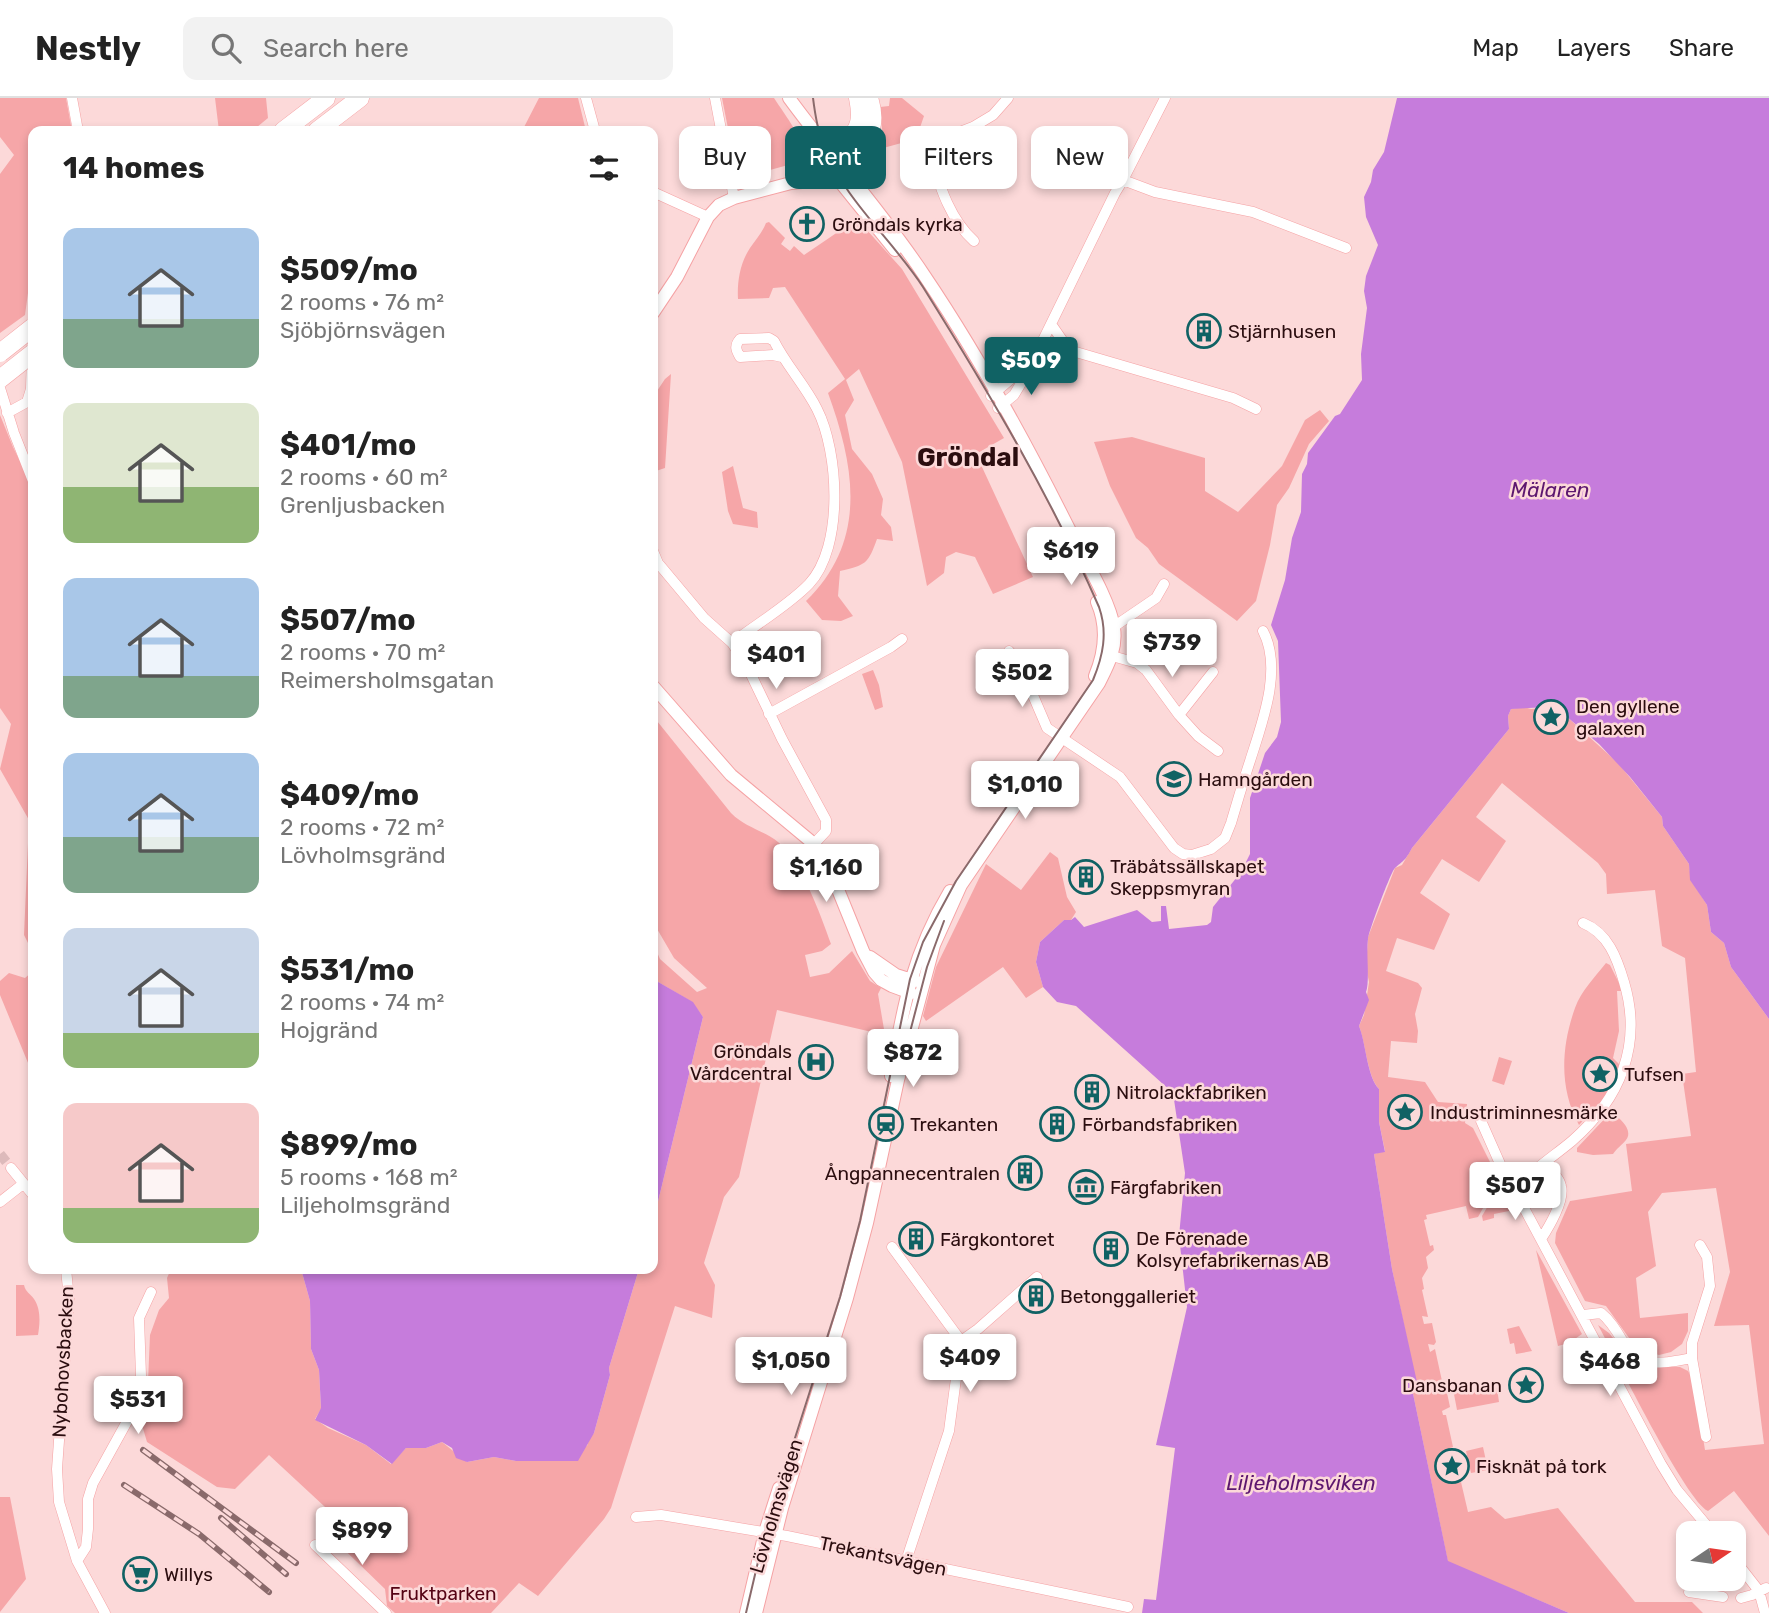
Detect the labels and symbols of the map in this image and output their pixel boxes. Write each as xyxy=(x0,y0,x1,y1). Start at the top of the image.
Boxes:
church icon: Gröndals kyrka xyxy=(788,205,826,243)
place label: Gröndals kyrka xyxy=(832,213,963,236)
building icon: Stjärnhusen xyxy=(1185,312,1223,350)
place label: Stjärnhusen xyxy=(1228,320,1336,343)
pin: $509 xyxy=(990,338,1072,397)
district label: Gröndal xyxy=(917,442,1019,473)
water label: Mälaren xyxy=(1511,477,1589,502)
pin: $619 xyxy=(1030,528,1112,587)
pin: $739 xyxy=(1131,620,1213,679)
pin: $401 xyxy=(735,632,817,691)
pin: $502 xyxy=(981,650,1063,709)
place label: Den gyllene galaxen xyxy=(1576,695,1680,740)
place icon: Den gyllene galaxen xyxy=(1532,698,1570,736)
school or university icon: Hamngården xyxy=(1155,760,1193,798)
pin: $1,010 xyxy=(968,762,1082,821)
place label: Hamngården xyxy=(1198,768,1313,791)
pin: $1,160 xyxy=(769,844,883,904)
place label: Träbåtssällskapet Skeppsmyran xyxy=(1110,855,1265,900)
building icon: Träbåtssällskapet Skeppsmyran xyxy=(1067,858,1105,896)
pin: $872 xyxy=(872,1030,954,1089)
place label: Gröndals Vårdcentral xyxy=(690,1040,792,1085)
hospital icon: Gröndals Vårdcentral xyxy=(797,1043,835,1081)
place icon: Tufsen xyxy=(1581,1055,1619,1093)
place label: Tufsen xyxy=(1624,1063,1684,1086)
building icon: Nitrolackfabriken xyxy=(1073,1073,1111,1111)
place label: Nitrolackfabriken xyxy=(1116,1081,1267,1104)
place icon: Industriminnesmärke xyxy=(1386,1093,1424,1131)
place label: Industriminnesmärke xyxy=(1430,1101,1618,1124)
station icon: Trekanten xyxy=(867,1105,905,1143)
building icon: Förbandsfabriken xyxy=(1038,1105,1076,1143)
place label: Trekanten xyxy=(910,1113,998,1136)
place label: Förbandsfabriken xyxy=(1082,1113,1238,1136)
building icon: Ångpannecentralen xyxy=(1006,1154,1044,1192)
place label: Ångpannecentralen xyxy=(825,1162,1000,1185)
pin: $507 xyxy=(1474,1162,1556,1222)
museum icon: Färgfabriken xyxy=(1067,1168,1105,1206)
place label: Färgfabriken xyxy=(1110,1176,1222,1199)
building icon: Färgkontoret xyxy=(897,1220,935,1258)
place label: De Förenade Kolsyrefabrikernas AB xyxy=(1136,1227,1329,1272)
place label: Färgkontoret xyxy=(940,1228,1055,1251)
building icon: De Förenade Kolsyrefabrikernas AB xyxy=(1092,1230,1130,1268)
building icon: Betonggalleriet xyxy=(1017,1277,1055,1315)
place label: Betonggalleriet xyxy=(1060,1285,1197,1308)
street label: Nybohovsbacken xyxy=(48,1286,78,1438)
pin: $409 xyxy=(929,1334,1011,1394)
pin: $1,050 xyxy=(734,1338,848,1397)
pin: $468 xyxy=(1569,1338,1651,1398)
place icon: Dansbanan xyxy=(1507,1366,1545,1404)
place label: Dansbanan xyxy=(1402,1374,1502,1397)
pin: $531 xyxy=(97,1376,179,1436)
street label: Lövholmsvägen xyxy=(745,1436,807,1576)
place icon: Fisknät på tork xyxy=(1433,1447,1471,1485)
place label: Fisknät på tork xyxy=(1476,1455,1607,1478)
water label: Liljeholmsviken xyxy=(1226,1470,1376,1495)
pin: $899 xyxy=(321,1508,403,1567)
north arrow xyxy=(1676,1521,1746,1591)
street label: Trekantsvägen xyxy=(817,1531,949,1581)
supermarket icon: Willys xyxy=(121,1555,159,1593)
place label: Willys xyxy=(164,1563,213,1586)
park label: Fruktparken xyxy=(389,1582,497,1605)

